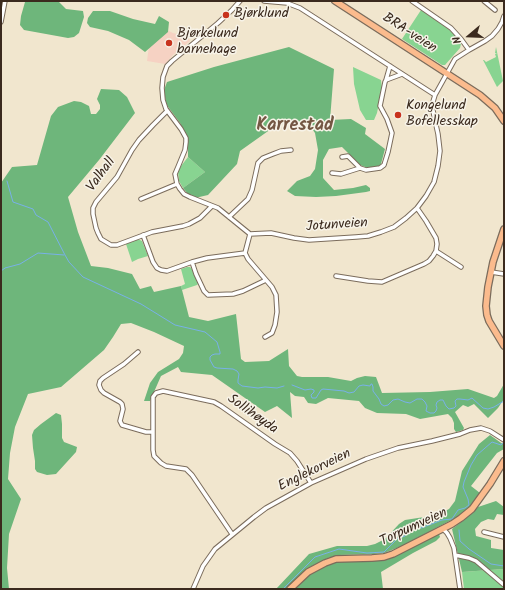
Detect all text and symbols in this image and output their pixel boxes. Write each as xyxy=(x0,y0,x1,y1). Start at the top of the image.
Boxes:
place label: Bjørklund xyxy=(234,7,289,23)
marker: Bjørklund xyxy=(221,10,231,20)
street label: BRA-veien xyxy=(379,10,439,58)
north arrow xyxy=(449,16,489,56)
place label: Bjørkelund barnehage xyxy=(177,27,238,60)
text: N xyxy=(448,34,467,46)
marker: Bjørkelund barnehage xyxy=(164,38,174,48)
place label: Kongelund Bofellesskap xyxy=(406,99,478,132)
marker: Kongelund Bofellesskap xyxy=(393,110,403,120)
district label: Karrestad xyxy=(256,116,334,138)
street label: Valhall xyxy=(84,155,120,195)
street label: Jotunveien xyxy=(306,215,368,237)
street label: Sollihøyda xyxy=(223,391,281,439)
street label: Englekorveien xyxy=(276,446,354,496)
street label: Torpumveien xyxy=(378,505,450,551)

